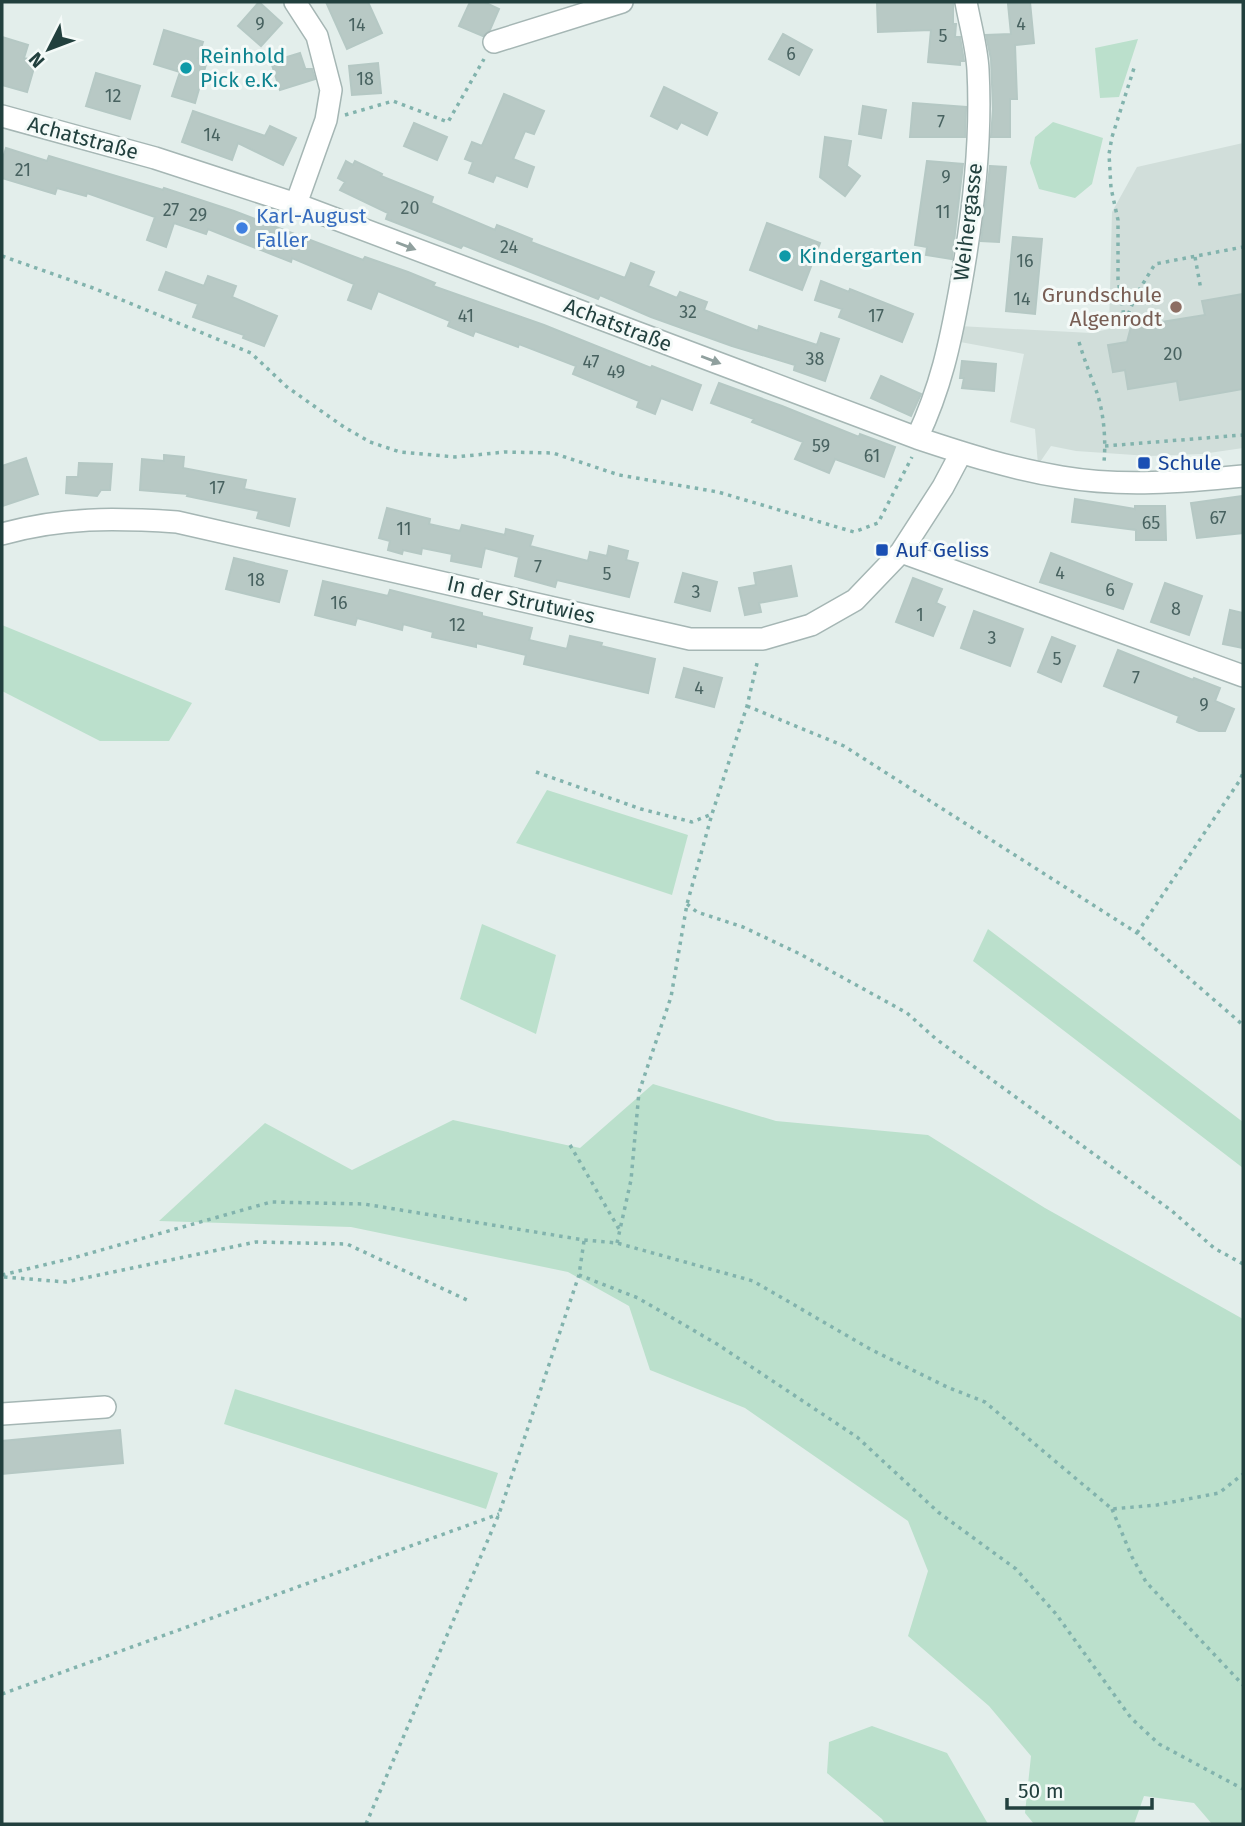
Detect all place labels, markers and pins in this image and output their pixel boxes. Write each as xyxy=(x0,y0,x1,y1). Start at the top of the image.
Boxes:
place label: Reinhold Pick e.K. xyxy=(200,43,285,93)
marker: Reinhold Pick e.K. xyxy=(178,60,194,76)
place label: Karl-August Faller xyxy=(256,203,367,253)
marker: Karl-August Faller xyxy=(234,220,250,236)
place label: Kindergarten xyxy=(799,243,922,269)
marker: Kindergarten xyxy=(777,248,793,264)
place label: Grundschule Algenrodt xyxy=(1042,282,1162,332)
marker: Grundschule Algenrodt xyxy=(1168,299,1184,315)
place label: Schule xyxy=(1158,450,1222,476)
marker: Schule xyxy=(1136,455,1152,471)
place label: Auf Geliss xyxy=(896,537,989,563)
marker: Auf Geliss xyxy=(874,542,890,558)

